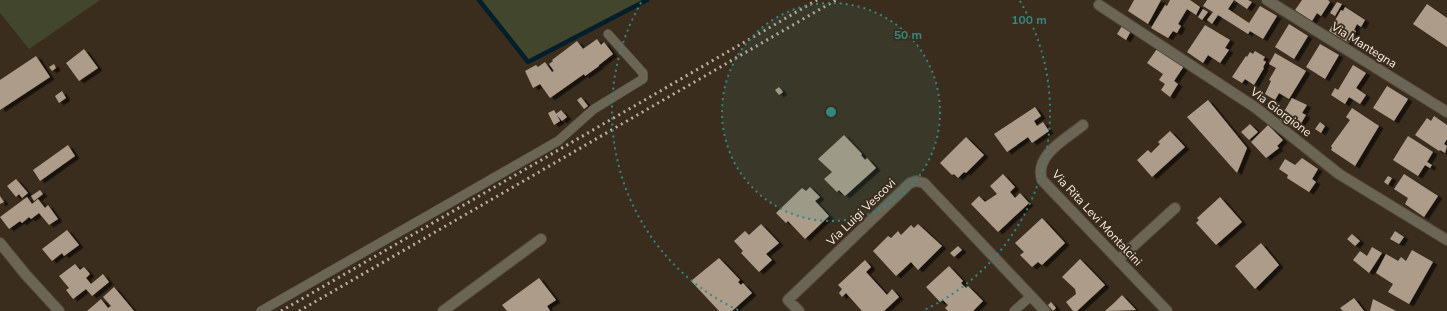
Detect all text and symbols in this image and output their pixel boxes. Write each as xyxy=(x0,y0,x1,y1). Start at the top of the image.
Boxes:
text: 100 m xyxy=(1011,12,1047,28)
street label: Via Mantegna xyxy=(1327,18,1400,72)
text: 50 m xyxy=(894,27,922,43)
street label: Via Giorgione xyxy=(1246,83,1315,140)
centre of rings xyxy=(824,105,838,119)
street label: Via Rita Levi Montalcini xyxy=(1048,166,1146,269)
street label: Via Luigi Vescovi xyxy=(822,175,899,250)

